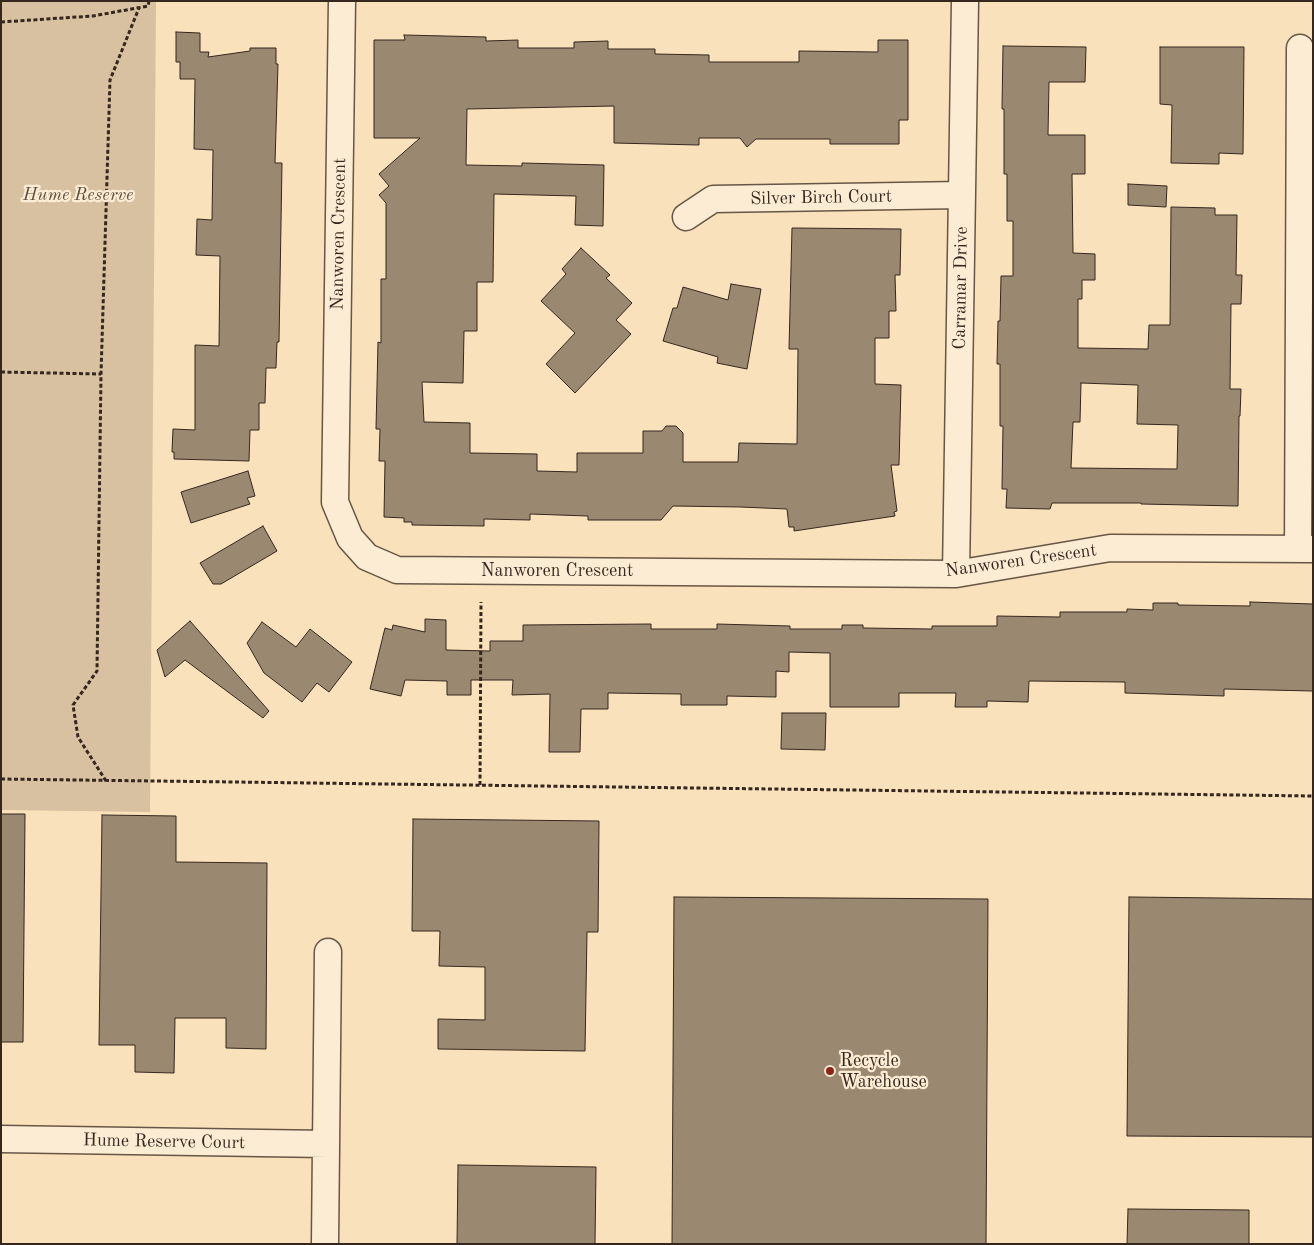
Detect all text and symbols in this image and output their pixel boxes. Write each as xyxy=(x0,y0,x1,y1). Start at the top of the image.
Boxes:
street label: Nanworen Crescent xyxy=(327,158,351,310)
park label: Hume Reserve xyxy=(23,184,133,206)
street label: Silver Birch Court xyxy=(750,186,892,210)
street label: Carramar Drive xyxy=(949,226,973,350)
street label: Nanworen Crescent xyxy=(944,540,1098,582)
street label: Nanworen Crescent xyxy=(481,560,633,582)
place label: Recycle Warehouse xyxy=(840,1050,927,1092)
marker: Recycle Warehouse xyxy=(824,1065,836,1077)
street label: Hume Reserve Court xyxy=(83,1130,245,1154)

